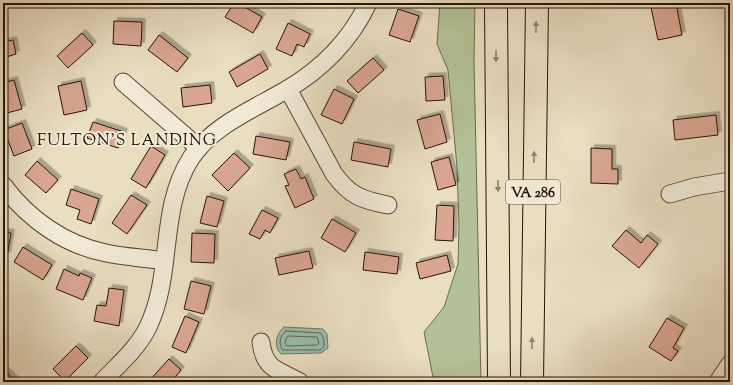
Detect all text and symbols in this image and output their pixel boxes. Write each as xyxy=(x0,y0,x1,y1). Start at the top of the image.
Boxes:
one-way arrow xyxy=(533,20,539,33)
one-way arrow xyxy=(493,50,499,63)
district label: FULTON'S LANDING xyxy=(37,130,217,153)
one-way arrow xyxy=(530,151,537,163)
one-way arrow xyxy=(495,180,501,193)
road number: VA 286 xyxy=(506,180,560,204)
one-way arrow xyxy=(529,336,535,349)

